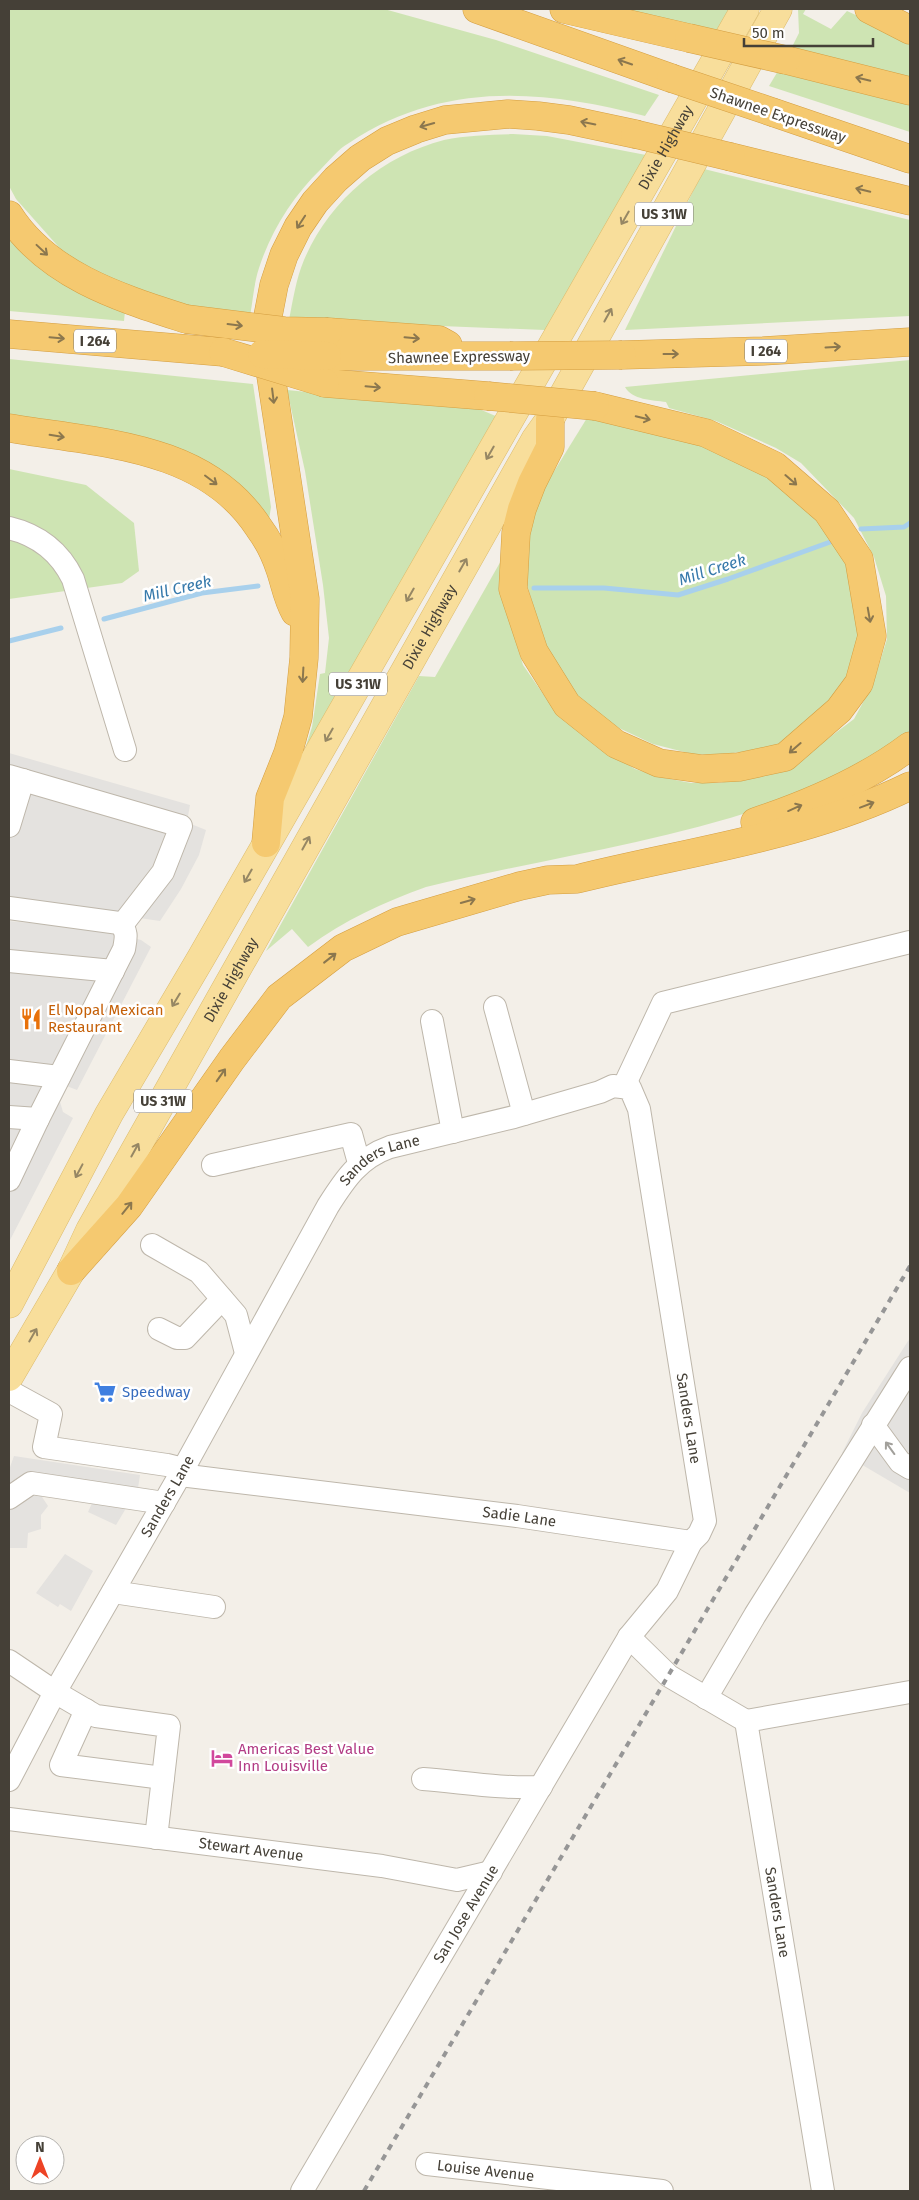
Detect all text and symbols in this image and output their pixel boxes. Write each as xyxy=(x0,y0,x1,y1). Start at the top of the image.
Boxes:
scale bar xyxy=(744,15,873,47)
text: 50 m xyxy=(752,24,785,42)
one-way arrow xyxy=(618,57,634,66)
one-way arrow xyxy=(855,74,871,84)
street label: Shawnee Expressway xyxy=(708,83,849,147)
street label: Dixie Highway xyxy=(634,102,697,193)
one-way arrow xyxy=(580,118,596,128)
one-way arrow xyxy=(419,121,435,131)
one-way arrow xyxy=(855,185,871,194)
road number: US 31W xyxy=(635,202,693,225)
one-way arrow xyxy=(620,210,630,225)
one-way arrow xyxy=(296,215,306,229)
one-way arrow xyxy=(35,244,48,256)
one-way arrow xyxy=(604,308,613,323)
one-way arrow xyxy=(226,321,242,331)
road number: I 264 xyxy=(74,330,116,352)
one-way arrow xyxy=(49,333,65,343)
one-way arrow xyxy=(403,333,419,343)
road number: I 264 xyxy=(745,340,787,362)
one-way arrow xyxy=(825,343,841,352)
street label: Shawnee Expressway xyxy=(388,347,531,367)
one-way arrow xyxy=(663,350,679,359)
one-way arrow xyxy=(365,382,381,392)
one-way arrow xyxy=(268,387,278,403)
one-way arrow xyxy=(634,414,650,423)
one-way arrow xyxy=(48,431,64,441)
one-way arrow xyxy=(485,446,495,461)
one-way arrow xyxy=(784,474,797,485)
one-way arrow xyxy=(204,475,218,485)
water label: Mill Creek xyxy=(676,550,748,589)
one-way arrow xyxy=(459,558,469,573)
water label: Mill Creek xyxy=(141,571,213,606)
street label: Dixie Highway xyxy=(399,581,461,673)
one-way arrow xyxy=(404,587,414,601)
one-way arrow xyxy=(864,607,874,623)
one-way arrow xyxy=(299,667,308,683)
road number: US 31W xyxy=(329,672,387,696)
one-way arrow xyxy=(323,728,333,742)
one-way arrow xyxy=(788,743,801,754)
one-way arrow xyxy=(859,800,875,809)
one-way arrow xyxy=(787,802,802,812)
one-way arrow xyxy=(301,837,311,851)
one-way arrow xyxy=(242,869,252,883)
one-way arrow xyxy=(459,896,475,906)
street label: Dixie Highway xyxy=(200,934,262,1026)
one-way arrow xyxy=(323,952,336,963)
one-way arrow xyxy=(171,992,181,1007)
place label: El Nopal Mexican Restaurant xyxy=(48,1001,164,1036)
restaurant icon: El Nopal Mexican Restaurant xyxy=(18,1006,44,1032)
one-way arrow xyxy=(216,1069,226,1083)
road number: US 31W xyxy=(134,1090,192,1112)
street label: Sanders Lane xyxy=(336,1131,422,1189)
one-way arrow xyxy=(130,1144,140,1158)
one-way arrow xyxy=(73,1163,83,1178)
one-way arrow xyxy=(121,1202,132,1215)
one-way arrow xyxy=(29,1328,39,1342)
street label: Sanders Lane xyxy=(672,1372,705,1465)
supermarket icon: Speedway xyxy=(92,1379,118,1405)
place label: Speedway xyxy=(122,1383,191,1401)
one-way arrow xyxy=(885,1441,895,1455)
street label: Sanders Lane xyxy=(137,1452,198,1541)
street label: Sadie Lane xyxy=(482,1503,558,1531)
place label: Americas Best Value Inn Louisville xyxy=(238,1740,374,1775)
hotel icon: Americas Best Value Inn Louisville xyxy=(209,1745,235,1771)
street label: Stewart Avenue xyxy=(198,1834,304,1865)
street label: San Jose Avenue xyxy=(430,1862,502,1966)
street label: Sanders Lane xyxy=(761,1866,794,1959)
north arrow xyxy=(15,2135,65,2185)
text: N xyxy=(35,2139,45,2156)
street label: Louise Avenue xyxy=(436,2156,535,2185)

